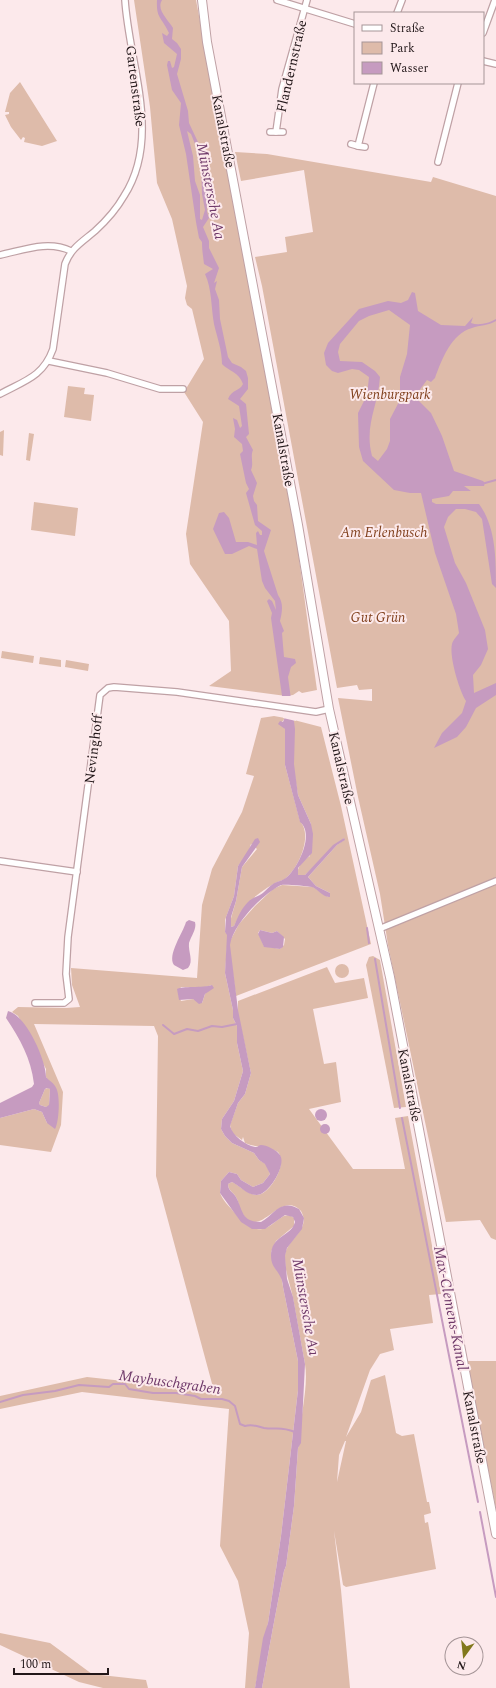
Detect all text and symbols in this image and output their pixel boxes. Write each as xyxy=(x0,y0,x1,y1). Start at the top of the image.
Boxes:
legend xyxy=(354,12,484,84)
street label: Flandernstraße xyxy=(271,17,312,115)
text: Straße xyxy=(390,19,425,38)
text: Park xyxy=(390,39,415,58)
street label: Gartenstraße xyxy=(120,44,151,128)
text: Wasser xyxy=(390,59,428,78)
street label: Kanalstraße xyxy=(206,93,241,170)
water label: Münstersche Aa xyxy=(190,141,231,242)
park label: Wienburgpark xyxy=(349,384,431,405)
street label: Kanalstraße xyxy=(267,412,300,489)
park label: Am Erlenbusch xyxy=(340,522,427,543)
park label: Gut Grün xyxy=(350,607,406,628)
street label: Nevinghoff xyxy=(79,712,108,785)
street label: Kanalstraße xyxy=(323,730,360,807)
street label: Kanalstraße xyxy=(392,1047,427,1124)
water label: Max-Clemens-Kanal xyxy=(427,1244,474,1372)
water label: Münstersche Aa xyxy=(286,1257,325,1358)
water label: Maybuschgraben xyxy=(117,1364,223,1401)
street label: Kanalstraße xyxy=(457,1389,492,1466)
north arrow xyxy=(444,1636,484,1676)
scale bar xyxy=(14,1650,108,1676)
text: 100 m xyxy=(20,1655,51,1674)
text: N xyxy=(455,1656,468,1675)

